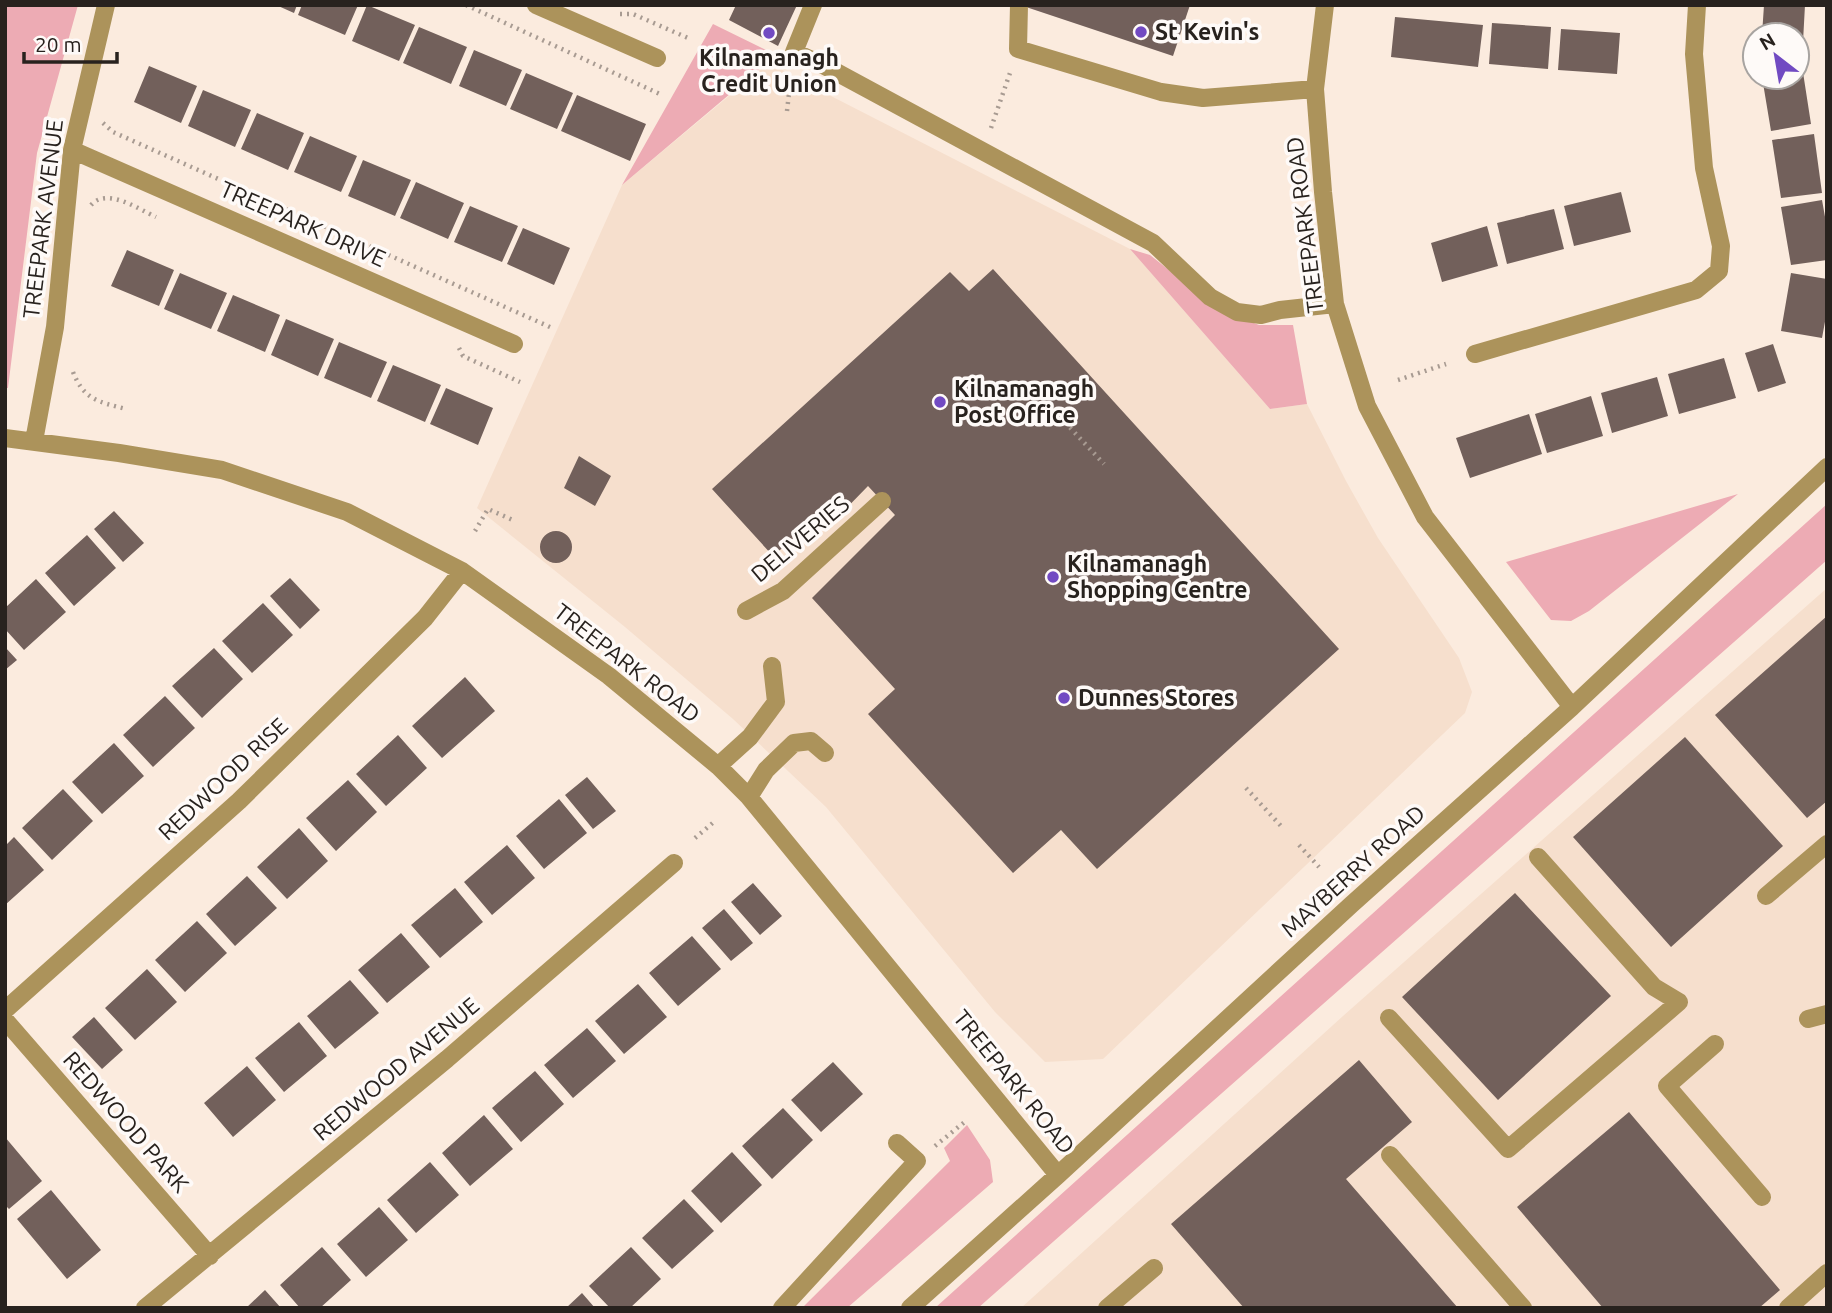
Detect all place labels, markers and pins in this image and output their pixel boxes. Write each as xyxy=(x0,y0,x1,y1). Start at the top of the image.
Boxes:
place label: St Kevin's xyxy=(1155,19,1259,44)
marker: St Kevin's xyxy=(1133,24,1149,40)
marker: Kilnamanagh Credit Union xyxy=(761,25,777,41)
place label: Kilnamanagh Credit Union xyxy=(699,45,839,96)
place label: Kilnamanagh Post Office xyxy=(954,376,1094,427)
marker: Kilnamanagh Post Office xyxy=(932,394,948,410)
place label: Kilnamanagh Shopping Centre xyxy=(1067,551,1247,602)
marker: Kilnamanagh Shopping Centre xyxy=(1045,569,1061,585)
place label: Dunnes Stores xyxy=(1078,685,1235,710)
marker: Dunnes Stores xyxy=(1056,690,1072,706)

